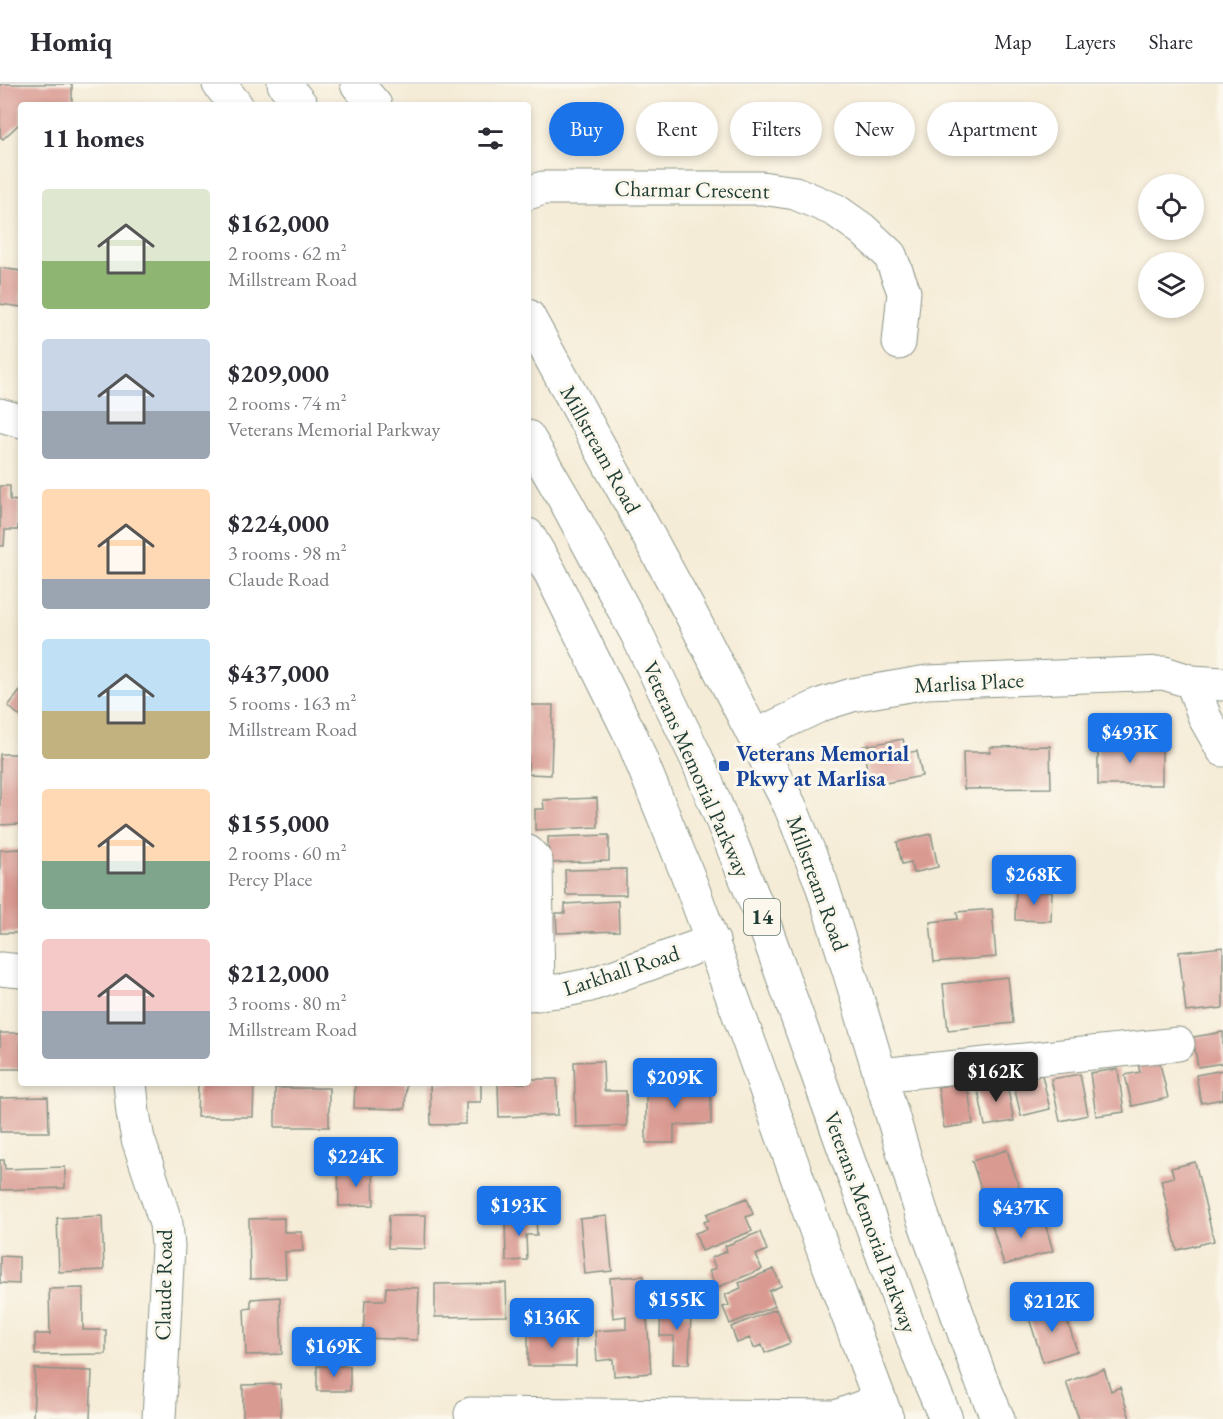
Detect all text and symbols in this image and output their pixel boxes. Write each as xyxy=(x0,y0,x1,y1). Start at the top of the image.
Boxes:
text: Homiq xyxy=(30,23,112,59)
text: Map xyxy=(994,28,1032,55)
text: Layers xyxy=(1065,28,1116,55)
text: Share xyxy=(1149,28,1193,55)
chip: Buy xyxy=(549,102,624,156)
chip: Rent xyxy=(636,102,718,156)
chip: Filters xyxy=(730,102,822,156)
chip: New xyxy=(834,102,915,156)
chip: Apartment xyxy=(927,102,1058,156)
text: 11 homes xyxy=(42,121,144,155)
icon: filters xyxy=(474,122,507,155)
street label: Charmar Crescent xyxy=(614,174,770,205)
map controls xyxy=(1138,174,1204,318)
button: locate xyxy=(1138,174,1204,240)
text: $162,000 xyxy=(228,206,329,240)
icon: home xyxy=(90,213,162,285)
text: 2 rooms · 62 m² xyxy=(228,240,347,266)
button: layers xyxy=(1138,252,1204,318)
text: Millstream Road xyxy=(228,266,357,292)
text: $209,000 xyxy=(228,356,329,390)
icon: home xyxy=(90,363,162,435)
street label: Millstream Road xyxy=(553,380,648,519)
text: 2 rooms · 74 m² xyxy=(228,390,347,416)
text: Veterans Memorial Parkway xyxy=(228,416,440,442)
text: $224,000 xyxy=(228,506,329,540)
icon: home xyxy=(90,513,162,585)
text: 3 rooms · 98 m² xyxy=(228,540,347,566)
text: Claude Road xyxy=(228,566,329,592)
text: $437,000 xyxy=(228,656,329,690)
street label: Veterans Memorial Parkway xyxy=(636,657,757,882)
icon: home xyxy=(90,663,162,735)
street label: Marlisa Place xyxy=(913,665,1025,700)
text: 5 rooms · 163 m² xyxy=(228,690,356,716)
pin: $493K xyxy=(1088,713,1172,764)
text: Millstream Road xyxy=(228,716,357,742)
text: $493K xyxy=(1102,719,1158,745)
place label: Veterans Memorial Pkwy at Marlisa xyxy=(736,739,909,793)
marker: Veterans Memorial Pkwy at Marlisa xyxy=(717,759,731,773)
text: $155,000 xyxy=(228,806,329,840)
street label: Millstream Road xyxy=(780,811,856,956)
icon: home xyxy=(90,813,162,885)
text: 2 rooms · 60 m² xyxy=(228,840,347,866)
pin: $268K xyxy=(992,855,1076,906)
text: $268K xyxy=(1006,861,1062,887)
text: Percy Place xyxy=(228,866,312,892)
road number: 14 xyxy=(744,899,780,935)
street label: Larkhall Road xyxy=(559,938,684,1003)
text: $212,000 xyxy=(228,956,329,990)
icon: home xyxy=(90,963,162,1035)
text: 3 rooms · 80 m² xyxy=(228,990,347,1016)
text: Millstream Road xyxy=(228,1016,357,1042)
pin: $162K xyxy=(954,1052,1038,1103)
pin: $209K xyxy=(633,1058,717,1109)
text: $162K xyxy=(968,1058,1024,1084)
text: $209K xyxy=(647,1064,703,1090)
street label: Veterans Memorial Parkway xyxy=(817,1108,924,1337)
pin: $224K xyxy=(314,1137,398,1188)
text: $224K xyxy=(328,1143,384,1169)
pin: $193K xyxy=(477,1186,561,1237)
pin: $437K xyxy=(979,1188,1063,1239)
text: $193K xyxy=(491,1192,547,1218)
text: $437K xyxy=(993,1194,1049,1220)
street label: Claude Road xyxy=(148,1228,179,1341)
pin: $155K xyxy=(635,1280,719,1331)
pin: $212K xyxy=(1010,1282,1094,1333)
text: $155K xyxy=(649,1286,705,1312)
text: $212K xyxy=(1024,1288,1080,1314)
pin: $136K xyxy=(510,1298,594,1349)
text: $136K xyxy=(524,1304,580,1330)
pin: $169K xyxy=(292,1327,376,1378)
text: $169K xyxy=(306,1333,362,1359)

